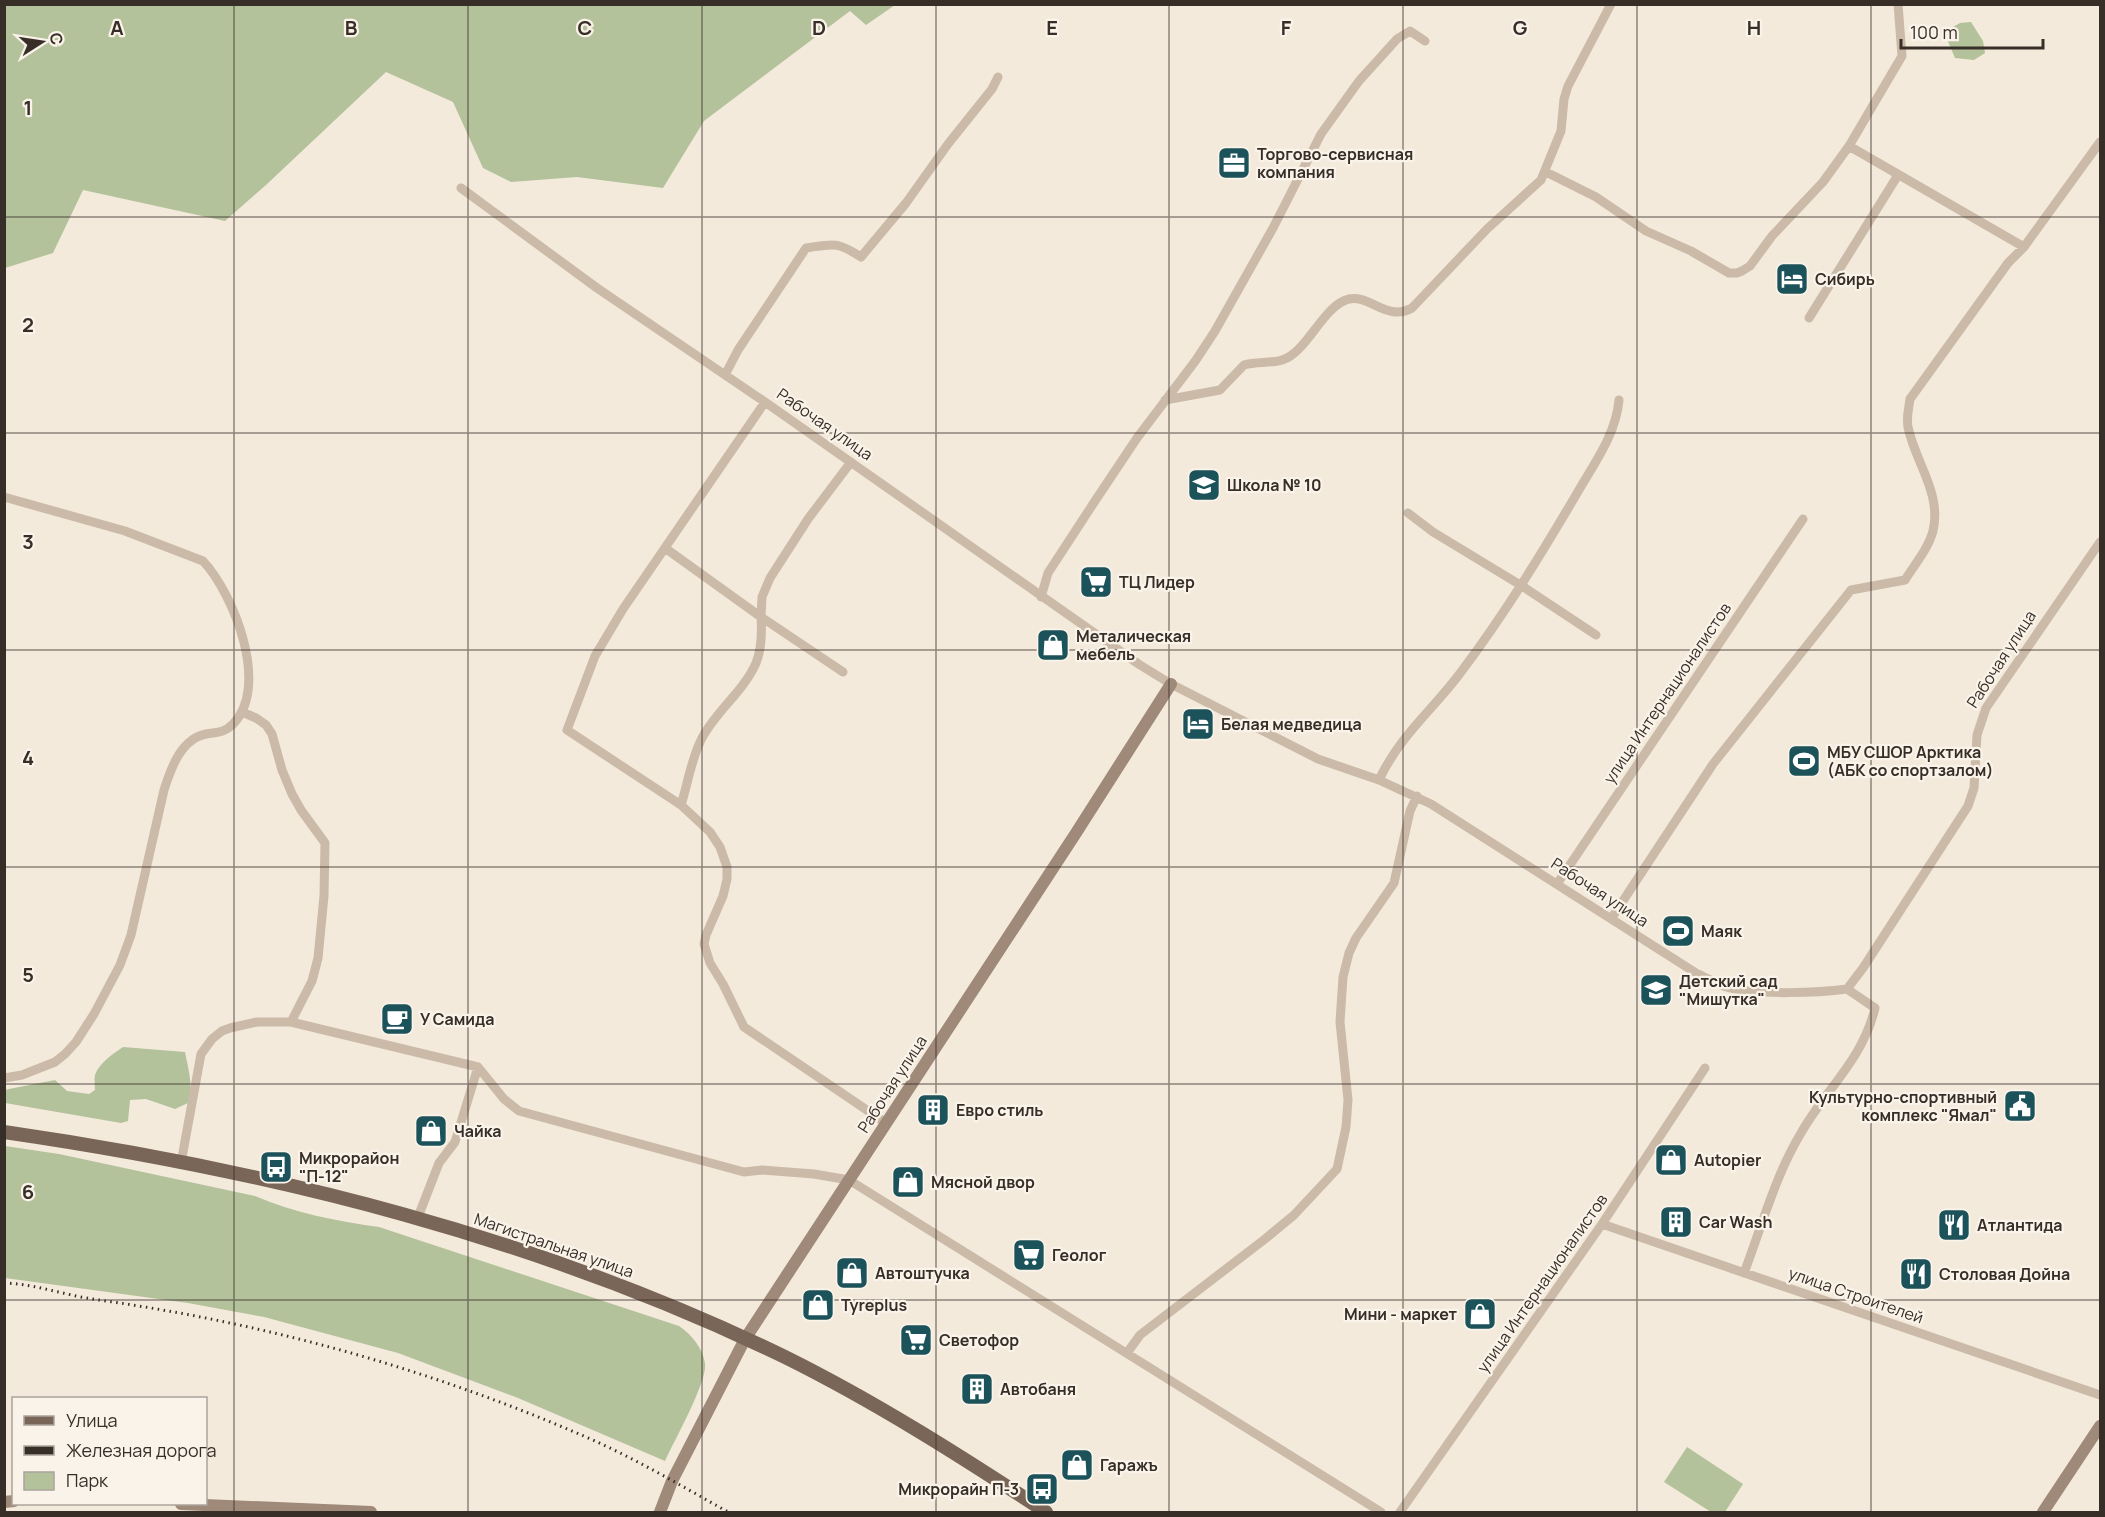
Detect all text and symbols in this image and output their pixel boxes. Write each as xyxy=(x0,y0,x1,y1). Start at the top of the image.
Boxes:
north arrow xyxy=(12,12,72,72)
scale bar xyxy=(1901,12,2044,50)
text: A xyxy=(110,14,124,41)
text: B xyxy=(345,14,358,41)
text: C xyxy=(578,14,592,41)
text: D xyxy=(812,14,826,41)
text: E xyxy=(1046,14,1058,41)
text: F xyxy=(1281,14,1292,41)
text: G xyxy=(1513,14,1528,41)
text: H xyxy=(1747,14,1761,41)
text: 100 m xyxy=(1910,20,1958,44)
text: С xyxy=(45,31,69,47)
text: 1 xyxy=(24,94,32,121)
place label: Торгово-сервисная компания xyxy=(1257,143,1413,183)
office icon: Торгово-сервисная компания xyxy=(1216,145,1252,181)
hotel icon: Сибирь xyxy=(1774,261,1810,297)
place label: Сибирь xyxy=(1815,268,1875,290)
text: 2 xyxy=(22,311,34,338)
street label: Рабочая улица xyxy=(773,383,877,465)
school or university icon: Школа № 10 xyxy=(1186,467,1222,503)
place label: Школа № 10 xyxy=(1227,474,1321,496)
text: 3 xyxy=(22,528,34,555)
supermarket icon: ТЦ Лидер xyxy=(1078,564,1114,600)
place label: ТЦ Лидер xyxy=(1119,571,1195,593)
street label: улица Интернационалистов xyxy=(1598,598,1736,788)
street label: Рабочая улица xyxy=(1961,606,2041,712)
place label: Металическая мебель xyxy=(1076,625,1191,665)
shop icon: Металическая мебель xyxy=(1035,627,1071,663)
hotel icon: Белая медведица xyxy=(1180,706,1216,742)
place label: Белая медведица xyxy=(1221,713,1362,735)
place label: МБУ СШОР Арктика (АБК со спортзалом) xyxy=(1827,741,1994,781)
sports icon: МБУ СШОР Арктика (АБК со спортзалом) xyxy=(1786,743,1822,779)
text: 4 xyxy=(22,744,34,771)
street label: Рабочая улица xyxy=(1547,852,1653,932)
sports icon: Маяк xyxy=(1660,913,1696,949)
place label: Маяк xyxy=(1701,920,1742,942)
text: 5 xyxy=(22,961,34,988)
place label: Детский сад "Мишутка" xyxy=(1679,970,1778,1010)
school or university icon: Детский сад "Мишутка" xyxy=(1638,972,1674,1008)
cafe icon: У Самида xyxy=(379,1001,415,1037)
place label: У Самида xyxy=(420,1008,494,1030)
street label: Рабочая улица xyxy=(852,1031,932,1137)
place label: Культурно-спортивный комплекс "Ямал" xyxy=(1809,1086,1997,1126)
public building icon: Культурно-спортивный комплекс "Ямал" xyxy=(2002,1088,2038,1124)
building icon: Евро стиль xyxy=(915,1092,951,1128)
place label: Евро стиль xyxy=(956,1099,1043,1121)
shop icon: Чайка xyxy=(413,1113,449,1149)
place label: Чайка xyxy=(454,1120,502,1142)
shop icon: Autopier xyxy=(1653,1142,1689,1178)
place label: Микрорайон "П-12" xyxy=(299,1147,399,1187)
bus stop icon: Микрорайон "П-12" xyxy=(258,1149,294,1185)
place label: Autopier xyxy=(1694,1149,1761,1171)
shop icon: Мясной двор xyxy=(890,1164,926,1200)
place label: Мясной двор xyxy=(931,1171,1035,1193)
text: 6 xyxy=(22,1178,34,1205)
street label: улица Интернационалистов xyxy=(1472,1189,1613,1377)
building icon: Car Wash xyxy=(1658,1204,1694,1240)
street label: Магистральная улица xyxy=(471,1207,637,1283)
restaurant icon: Атлантида xyxy=(1936,1207,1972,1243)
place label: Car Wash xyxy=(1699,1211,1772,1233)
place label: Атлантида xyxy=(1977,1214,2063,1236)
supermarket icon: Геолог xyxy=(1011,1237,1047,1273)
place label: Геолог xyxy=(1052,1244,1107,1266)
shop icon: Автоштучка xyxy=(834,1255,870,1291)
restaurant icon: Столовая Дойна xyxy=(1898,1256,1934,1292)
place label: Автоштучка xyxy=(875,1262,970,1284)
street label: улица Строителей xyxy=(1786,1262,1926,1328)
place label: Столовая Дойна xyxy=(1939,1263,2070,1285)
shop icon: Tyreplus xyxy=(800,1287,836,1323)
place label: Tyreplus xyxy=(841,1294,908,1316)
shop icon: Мини - маркет xyxy=(1462,1296,1498,1332)
place label: Мини - маркет xyxy=(1344,1303,1457,1325)
supermarket icon: Светофор xyxy=(898,1322,934,1358)
place label: Светофор xyxy=(939,1329,1019,1351)
building icon: Автобаня xyxy=(959,1371,995,1407)
place label: Автобаня xyxy=(1000,1378,1076,1400)
legend xyxy=(12,1397,207,1505)
text: Улица xyxy=(66,1408,118,1432)
text: Железная дорога xyxy=(66,1438,217,1462)
shop icon: Гаражъ xyxy=(1059,1447,1095,1483)
place label: Гаражъ xyxy=(1100,1454,1158,1476)
text: Парк xyxy=(66,1468,109,1492)
bus stop icon: Микрорайн П-3 xyxy=(1024,1471,1060,1507)
place label: Микрорайн П-3 xyxy=(898,1478,1019,1500)

